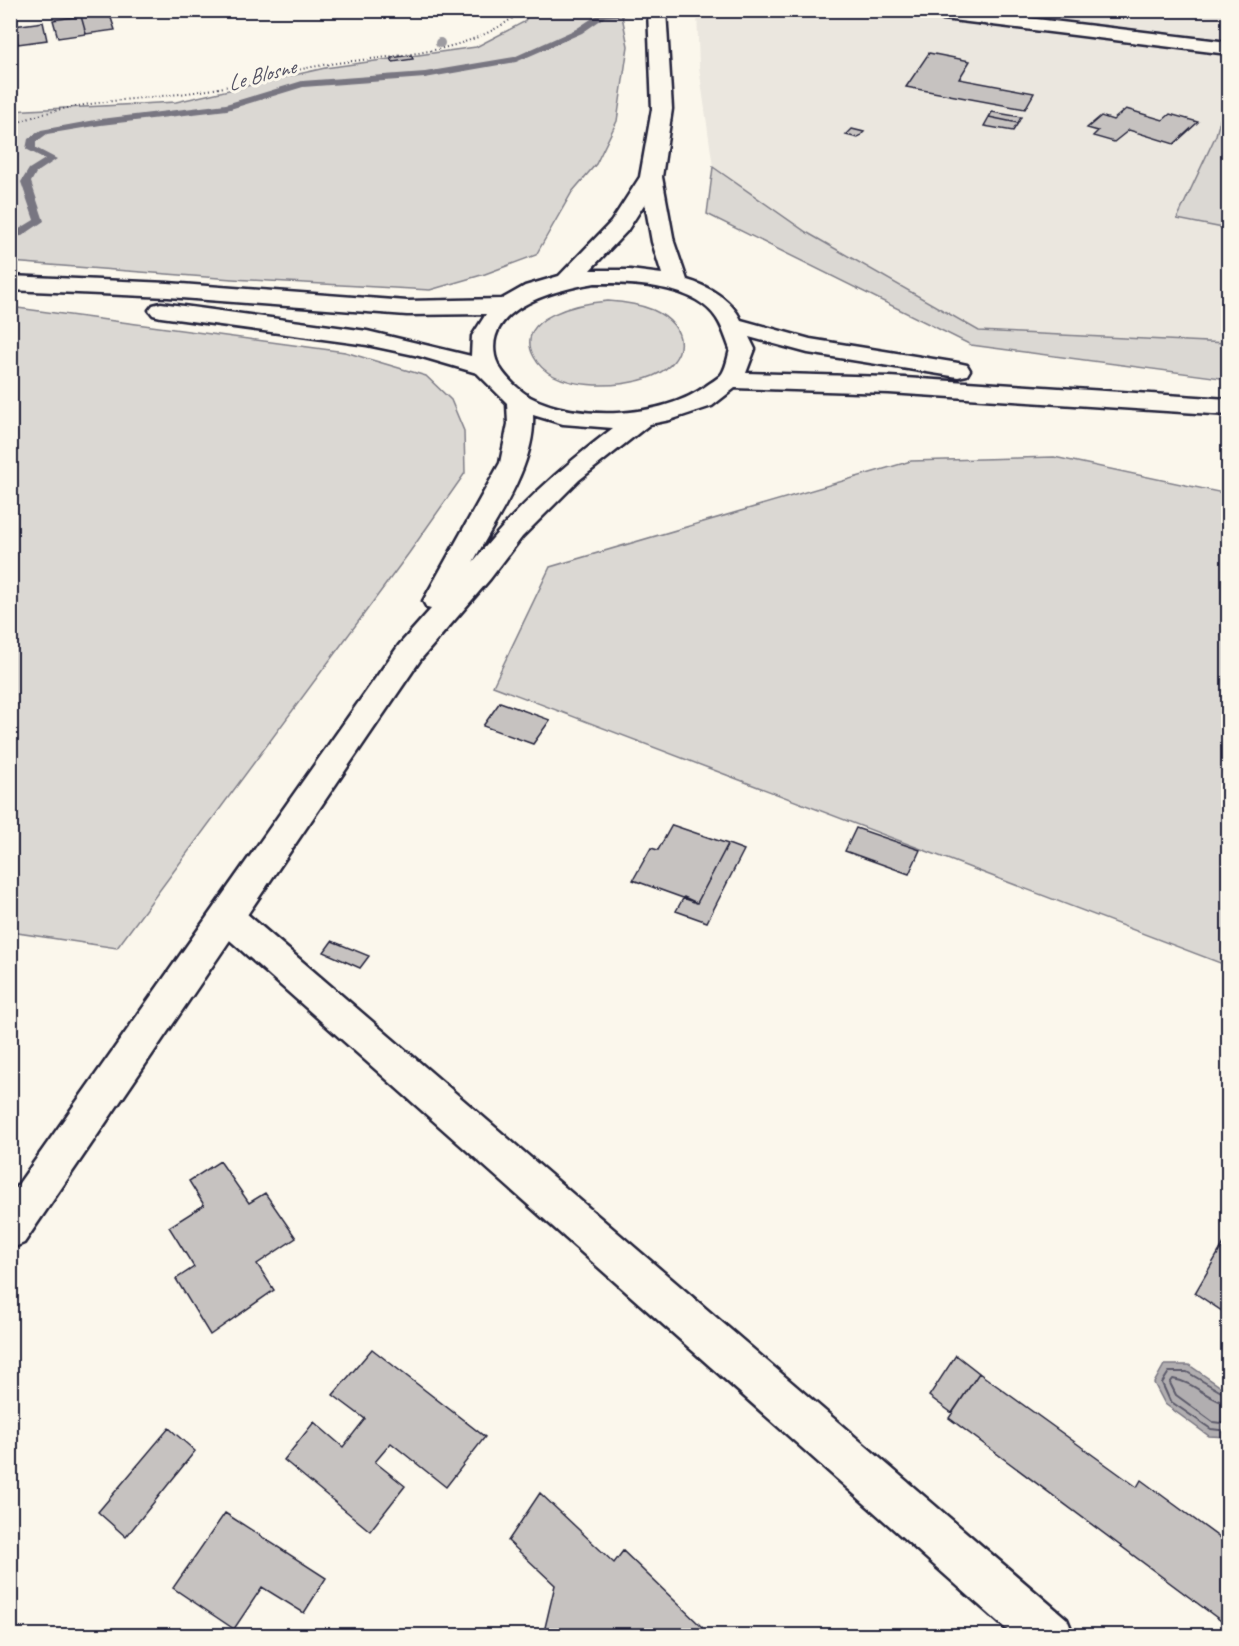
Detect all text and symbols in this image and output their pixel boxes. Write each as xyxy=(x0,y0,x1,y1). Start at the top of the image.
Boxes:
water label: Le Blosne xyxy=(224,52,301,97)

